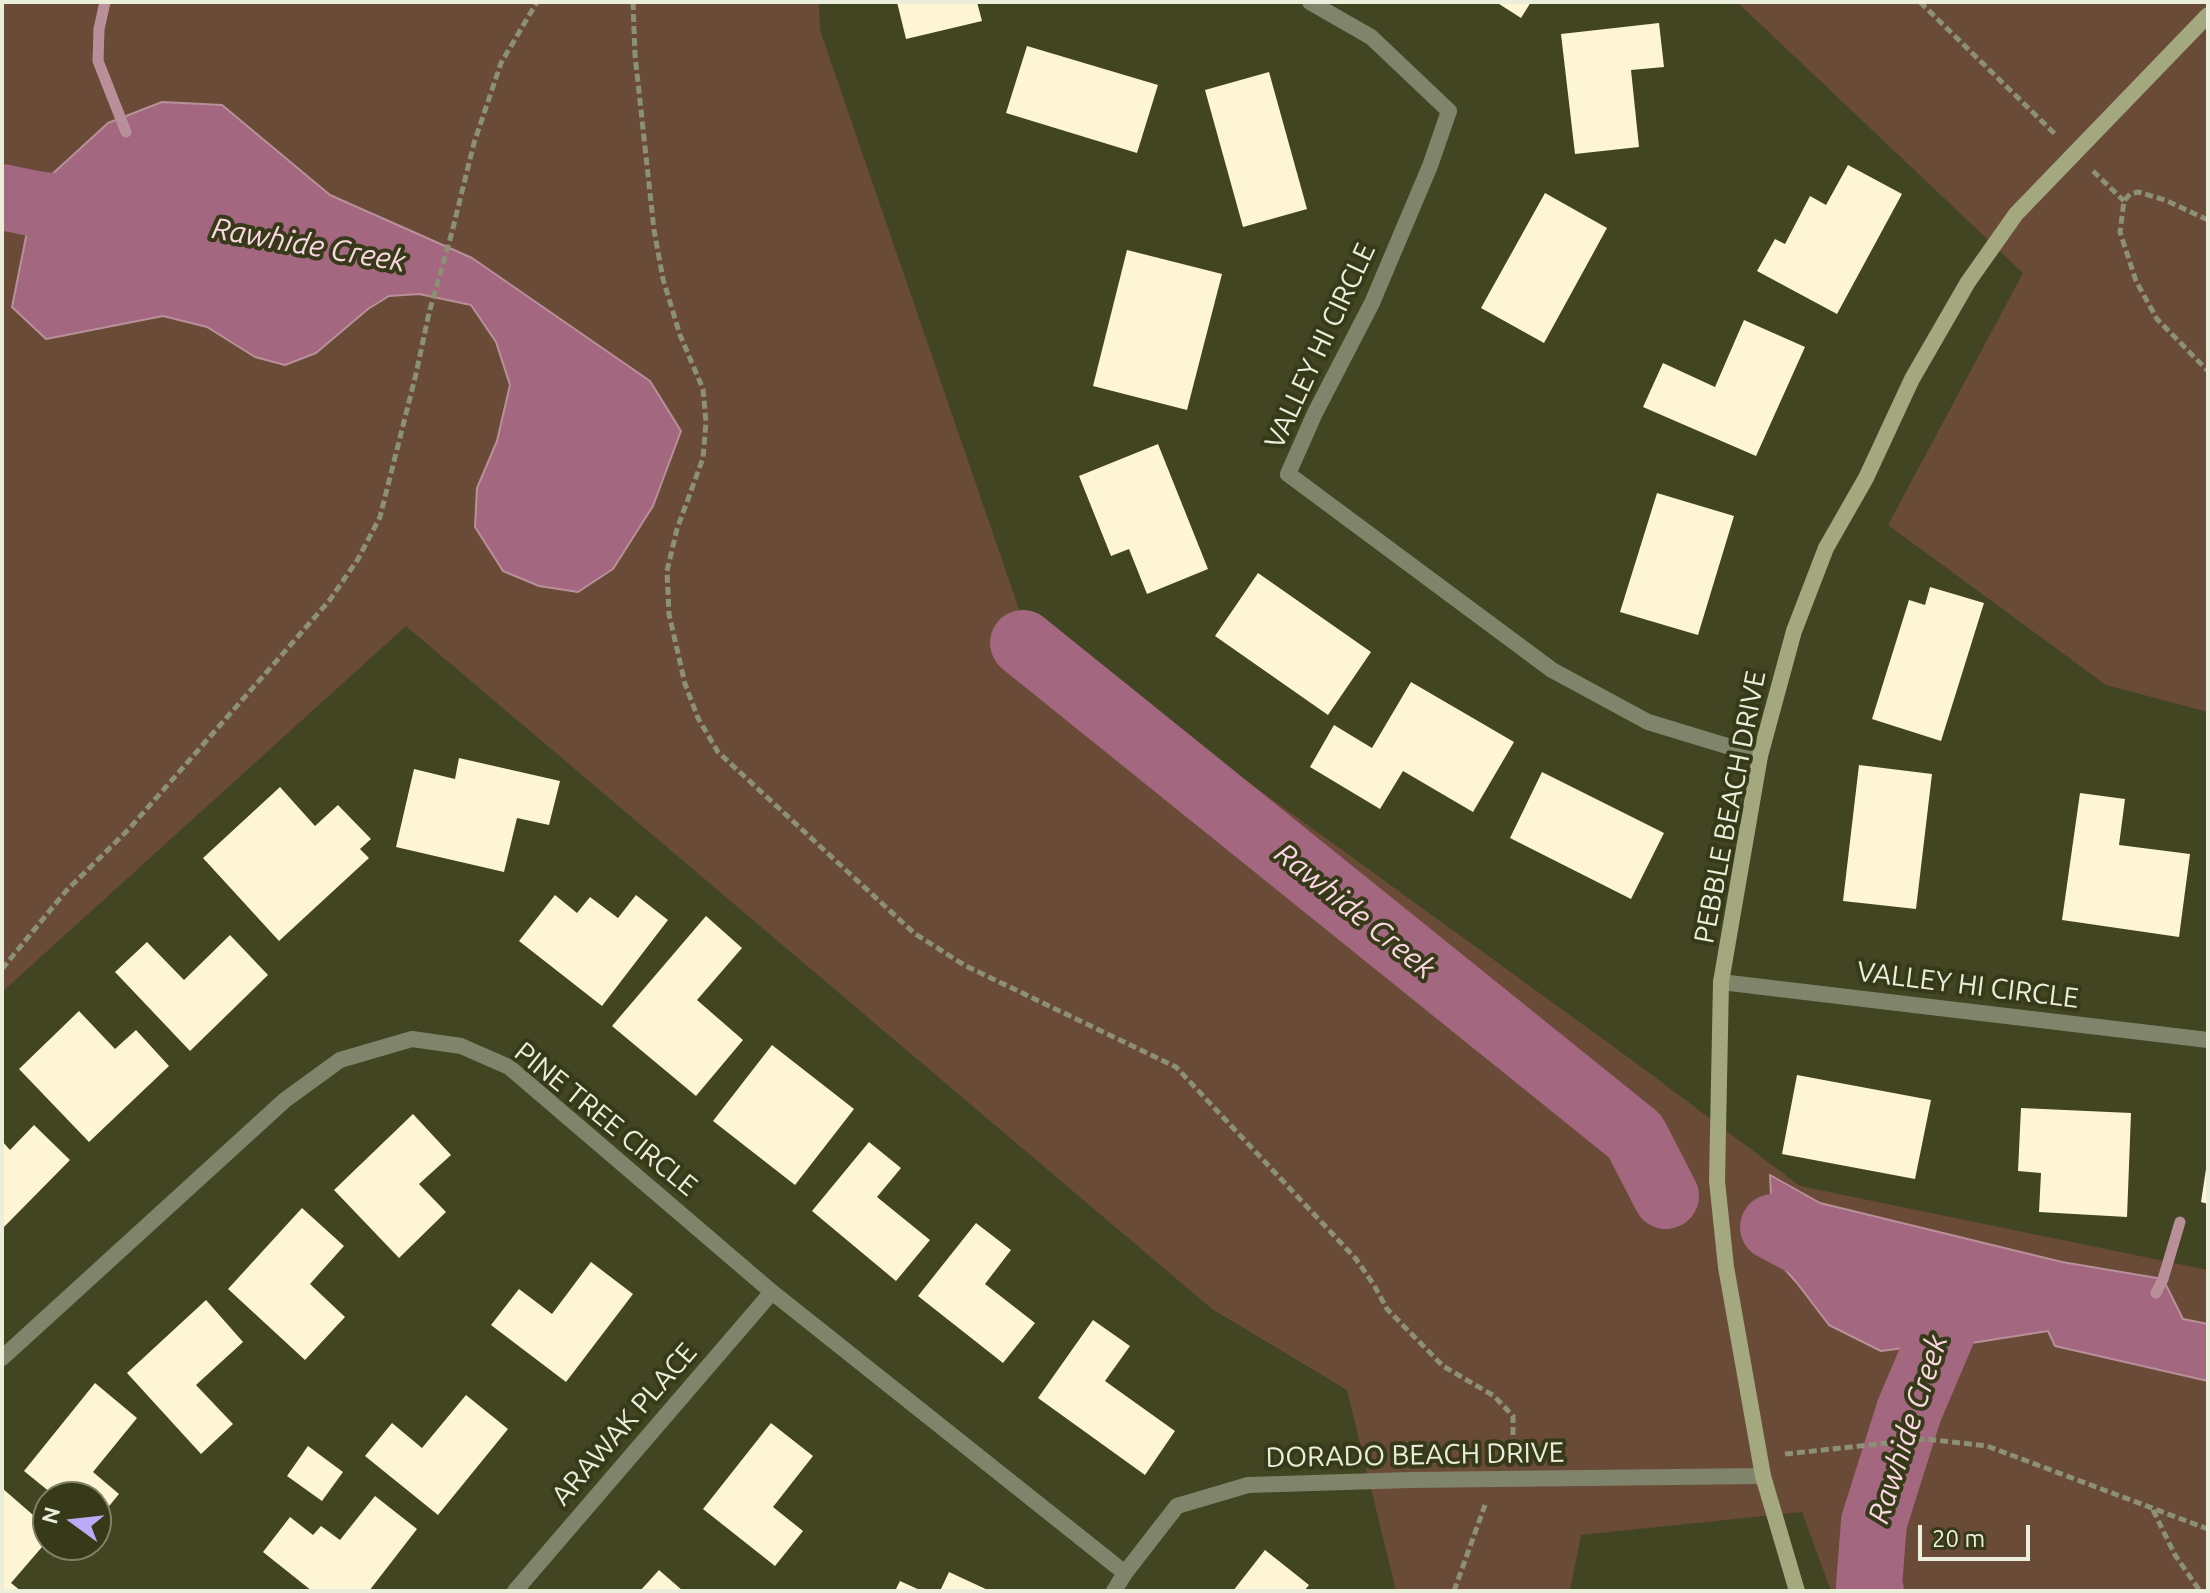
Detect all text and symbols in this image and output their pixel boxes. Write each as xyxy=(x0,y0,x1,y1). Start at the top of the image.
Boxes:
water label: Rawhide Creek xyxy=(209,210,409,280)
street label: VALLEY HI CIRCLE xyxy=(1258,238,1382,454)
street label: PEBBLE BEACH DRIVE xyxy=(1687,668,1773,946)
water label: Rawhide Creek xyxy=(1267,835,1443,987)
street label: VALLEY HI CIRCLE xyxy=(1855,955,2081,1015)
street label: PINE TREE CIRCLE xyxy=(508,1035,704,1203)
water label: Rawhide Creek xyxy=(1861,1330,1955,1528)
street label: ARAWAK PLACE xyxy=(544,1336,704,1512)
street label: DORADO BEACH DRIVE xyxy=(1265,1436,1565,1474)
north arrow xyxy=(32,1481,112,1561)
text: N xyxy=(36,1504,64,1526)
scale bar xyxy=(1922,1509,2034,1559)
text: 20 m xyxy=(1932,1525,1985,1552)

